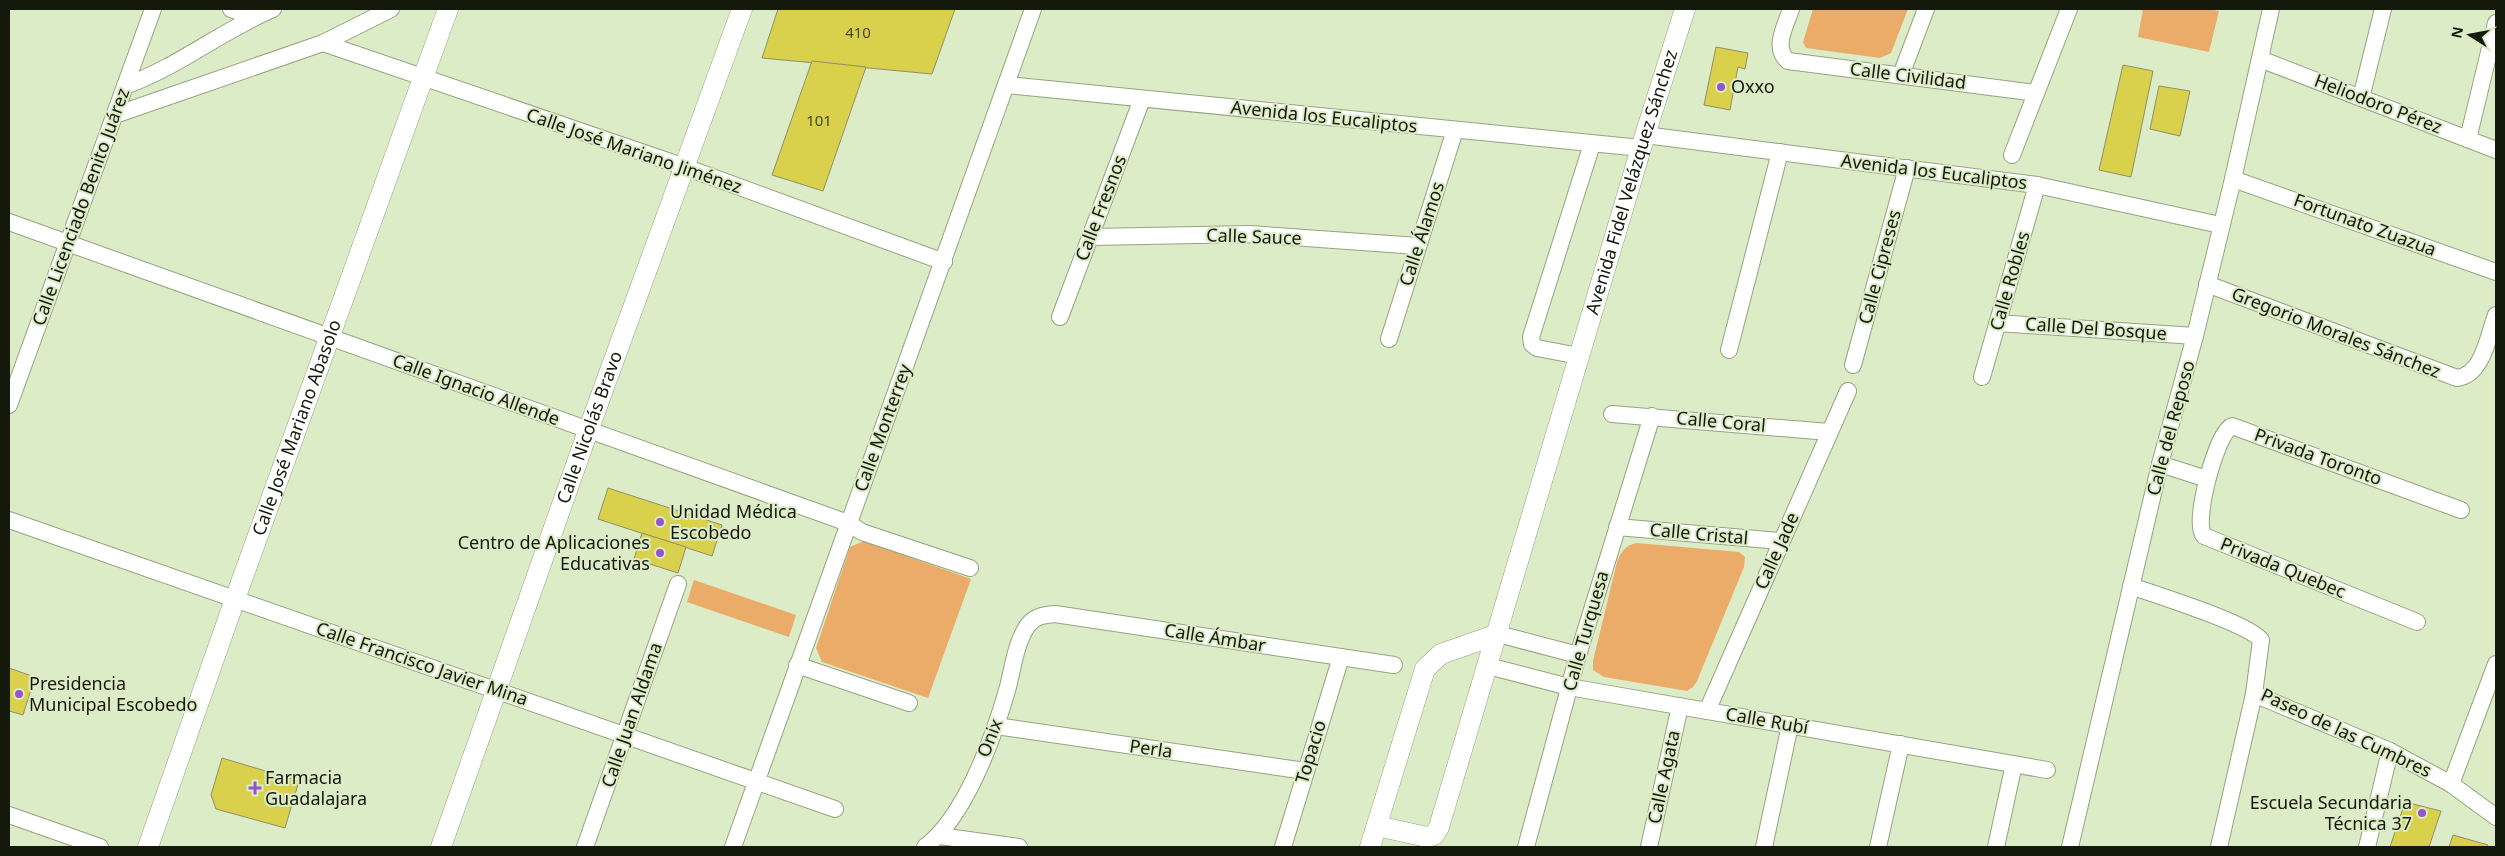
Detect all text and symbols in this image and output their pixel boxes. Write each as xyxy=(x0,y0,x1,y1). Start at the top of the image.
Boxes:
north arrow xyxy=(2445,10,2495,60)
house number: 410 xyxy=(845,22,871,42)
text: N xyxy=(2446,25,2467,40)
street label: Avenida Fidel Velázquez Sánchez xyxy=(1579,46,1682,317)
street label: Calle Civilidad xyxy=(1849,56,1968,94)
street label: Heliodoro Pérez xyxy=(2311,68,2446,138)
place label: Oxxo xyxy=(1731,74,1775,98)
marker: Oxxo xyxy=(1715,81,1727,93)
street label: Calle Licenciado Benito Juárez xyxy=(26,85,134,329)
street label: Avenida los Eucaliptos xyxy=(1230,94,1419,138)
street label: Calle José Mariano Jiménez xyxy=(523,102,745,198)
house number: 101 xyxy=(806,110,832,130)
street label: Avenida los Eucaliptos xyxy=(1840,148,2029,194)
street label: Calle Fresnos xyxy=(1069,151,1131,264)
street label: Calle Álamos xyxy=(1393,179,1449,289)
street label: Fortunato Zuazua xyxy=(2291,187,2440,261)
street label: Calle Cipreses xyxy=(1852,207,1906,327)
street label: Calle Sauce xyxy=(1206,222,1302,250)
street label: Calle Robles xyxy=(1983,228,2035,333)
street label: Gregorio Morales Sánchez xyxy=(2229,281,2444,383)
street label: Calle Del Bosque xyxy=(2025,311,2168,345)
street label: Calle José Mariano Abasolo xyxy=(246,316,346,539)
street label: Calle Ignacio Allende xyxy=(389,348,563,430)
street label: Calle Nicolás Bravo xyxy=(550,348,627,507)
street label: Calle del Reposo xyxy=(2140,358,2200,498)
street label: Calle Monterrey xyxy=(848,360,917,495)
street label: Calle Coral xyxy=(1675,405,1767,437)
street label: Privada Toronto xyxy=(2251,422,2385,490)
place label: Unidad Médica Escobedo xyxy=(670,499,797,544)
street label: Calle Jade xyxy=(1748,508,1804,593)
marker: Unidad Médica Escobedo xyxy=(654,516,666,528)
street label: Calle Cristal xyxy=(1649,517,1749,549)
place label: Centro de Aplicaciones Educativas xyxy=(458,530,650,575)
street label: Privada Quebec xyxy=(2217,531,2350,603)
marker: Centro de Aplicaciones Educativas xyxy=(654,547,666,559)
street label: Calle Turquesa xyxy=(1556,568,1614,694)
street label: Calle Francisco Javier Mina xyxy=(313,615,531,711)
street label: Calle Ámbar xyxy=(1163,617,1268,657)
street label: Calle Juan Aldama xyxy=(595,639,667,790)
place label: Presidencia Municipal Escobedo xyxy=(29,671,197,716)
street label: Paseo de las Cumbres xyxy=(2257,682,2436,782)
marker: Presidencia Municipal Escobedo xyxy=(13,688,25,700)
street label: Calle Rubí xyxy=(1724,701,1811,739)
street label: Onix xyxy=(971,715,1007,760)
street label: Topacio xyxy=(1289,717,1331,786)
street label: Calle Agata xyxy=(1641,728,1685,826)
street label: Perla xyxy=(1128,733,1174,763)
place label: Farmacia Guadalajara xyxy=(265,765,367,810)
marker: Farmacia Guadalajara xyxy=(249,782,261,794)
place label: Escuela Secundaria Técnica 37 xyxy=(2250,790,2412,835)
marker: Escuela Secundaria Técnica 37 xyxy=(2416,807,2428,819)

